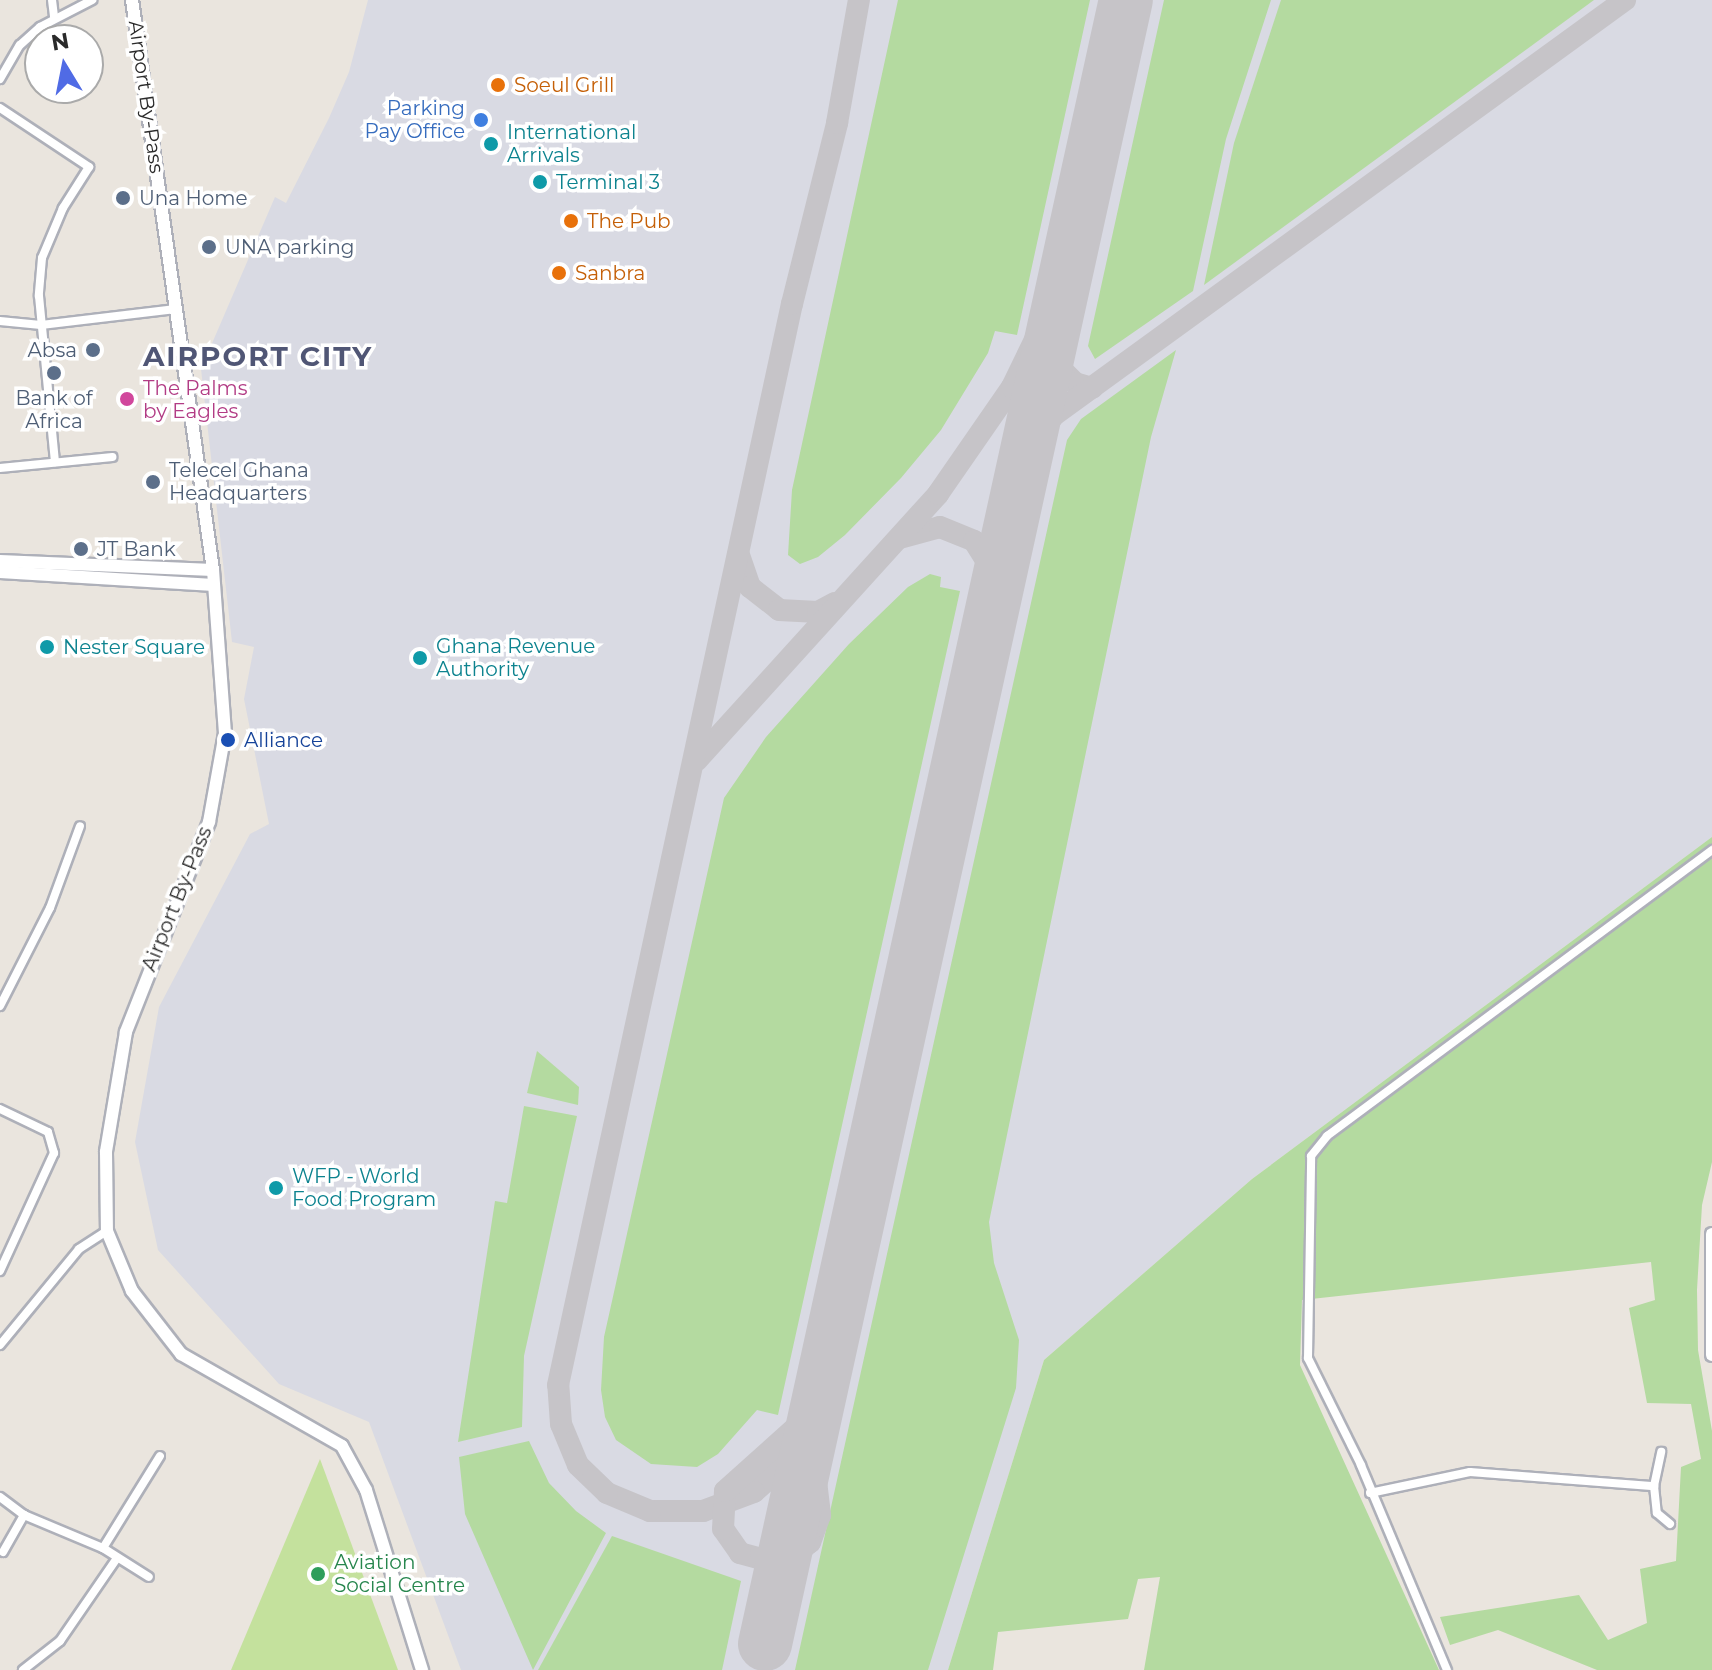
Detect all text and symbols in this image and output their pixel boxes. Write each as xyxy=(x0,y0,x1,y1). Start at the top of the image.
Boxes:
street label: Airport By-Pass xyxy=(123,19,169,175)
north arrow xyxy=(24,24,104,104)
text: N xyxy=(49,27,71,57)
place label: Soeul Grill xyxy=(514,73,614,97)
marker: Soeul Grill xyxy=(489,76,507,94)
place label: Parking Pay Office xyxy=(365,96,465,143)
marker: Parking Pay Office xyxy=(472,111,490,129)
place label: International Arrivals xyxy=(507,120,636,167)
marker: International Arrivals xyxy=(482,135,500,153)
place label: Terminal 3 xyxy=(556,170,660,194)
marker: Terminal 3 xyxy=(531,173,549,191)
place label: Una Home xyxy=(139,186,247,210)
marker: Una Home xyxy=(114,189,132,207)
place label: The Pub xyxy=(587,209,671,233)
marker: The Pub xyxy=(562,212,580,230)
place label: UNA parking xyxy=(225,235,354,259)
marker: UNA parking xyxy=(200,238,218,256)
place label: Sanbra xyxy=(575,261,645,285)
marker: Sanbra xyxy=(550,264,568,282)
place label: Absa xyxy=(28,338,77,362)
district label: AIRPORT CITY xyxy=(143,339,373,373)
marker: Absa xyxy=(84,341,102,359)
marker: Bank of Africa xyxy=(45,364,63,382)
place label: The Palms by Eagles xyxy=(143,376,248,423)
place label: Bank of Africa xyxy=(16,386,92,433)
marker: The Palms by Eagles xyxy=(118,390,136,408)
place label: Telecel Ghana Headquarters xyxy=(169,458,309,505)
marker: Telecel Ghana Headquarters xyxy=(144,473,162,491)
place label: JT Bank xyxy=(97,537,176,561)
marker: JT Bank xyxy=(72,540,90,558)
place label: Ghana Revenue Authority xyxy=(436,634,595,681)
place label: Nester Square xyxy=(63,635,205,659)
marker: Nester Square xyxy=(38,638,56,656)
marker: Ghana Revenue Authority xyxy=(411,649,429,667)
place label: Alliance xyxy=(244,728,323,752)
marker: Alliance xyxy=(219,731,237,749)
street label: Airport By-Pass xyxy=(137,823,217,975)
place label: WFP - World Food Program xyxy=(292,1164,436,1211)
marker: WFP - World Food Program xyxy=(267,1179,285,1197)
place label: Aviation Social Centre xyxy=(334,1550,465,1597)
marker: Aviation Social Centre xyxy=(309,1565,327,1583)

